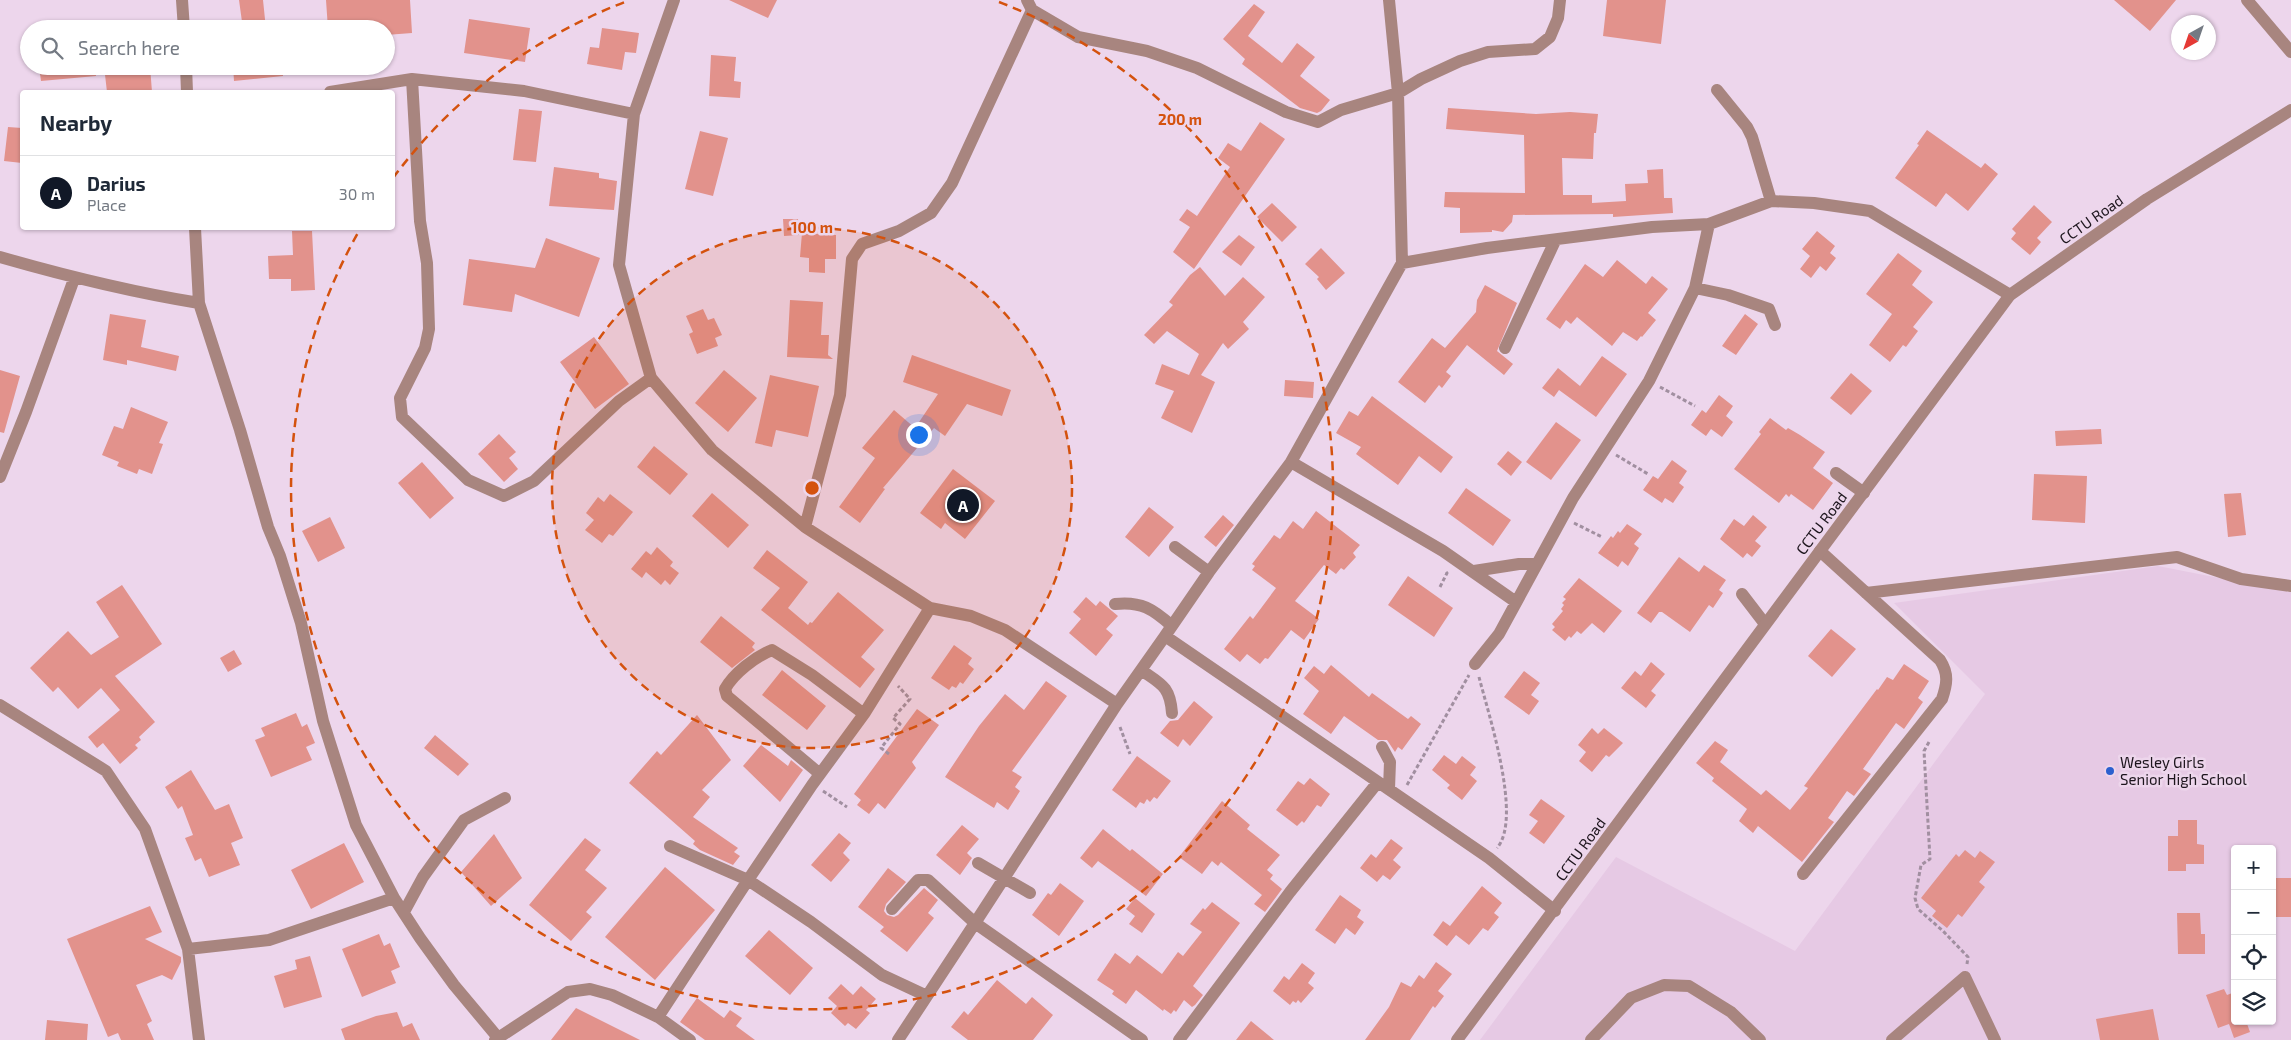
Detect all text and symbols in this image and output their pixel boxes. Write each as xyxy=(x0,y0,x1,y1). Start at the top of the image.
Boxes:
north arrow xyxy=(2171,15,2216,60)
search box xyxy=(20,20,395,75)
icon: search xyxy=(38,34,66,62)
text: Search here xyxy=(78,36,180,59)
text: Nearby xyxy=(40,110,112,135)
text: 200 m xyxy=(1158,110,1202,128)
text: Darius xyxy=(87,172,146,195)
text: A xyxy=(51,184,61,203)
text: 30 m xyxy=(339,184,375,203)
street label: CCTU Road xyxy=(2056,191,2126,247)
text: Place xyxy=(87,195,126,214)
text: 100 m xyxy=(791,218,833,236)
your location xyxy=(906,422,932,448)
centre of rings xyxy=(803,479,821,497)
pin: A xyxy=(947,486,979,524)
street label: CCTU Road xyxy=(1792,488,1850,558)
place label: Wesley Girls Senior High School xyxy=(2120,753,2247,788)
marker: Wesley Girls Senior High School xyxy=(2104,765,2116,777)
street label: CCTU Road xyxy=(1551,814,1609,884)
map controls xyxy=(2231,845,2276,1025)
button: + xyxy=(2231,845,2276,890)
button: − xyxy=(2231,890,2276,935)
button: locate xyxy=(2231,935,2276,980)
button: layers xyxy=(2231,980,2276,1025)

